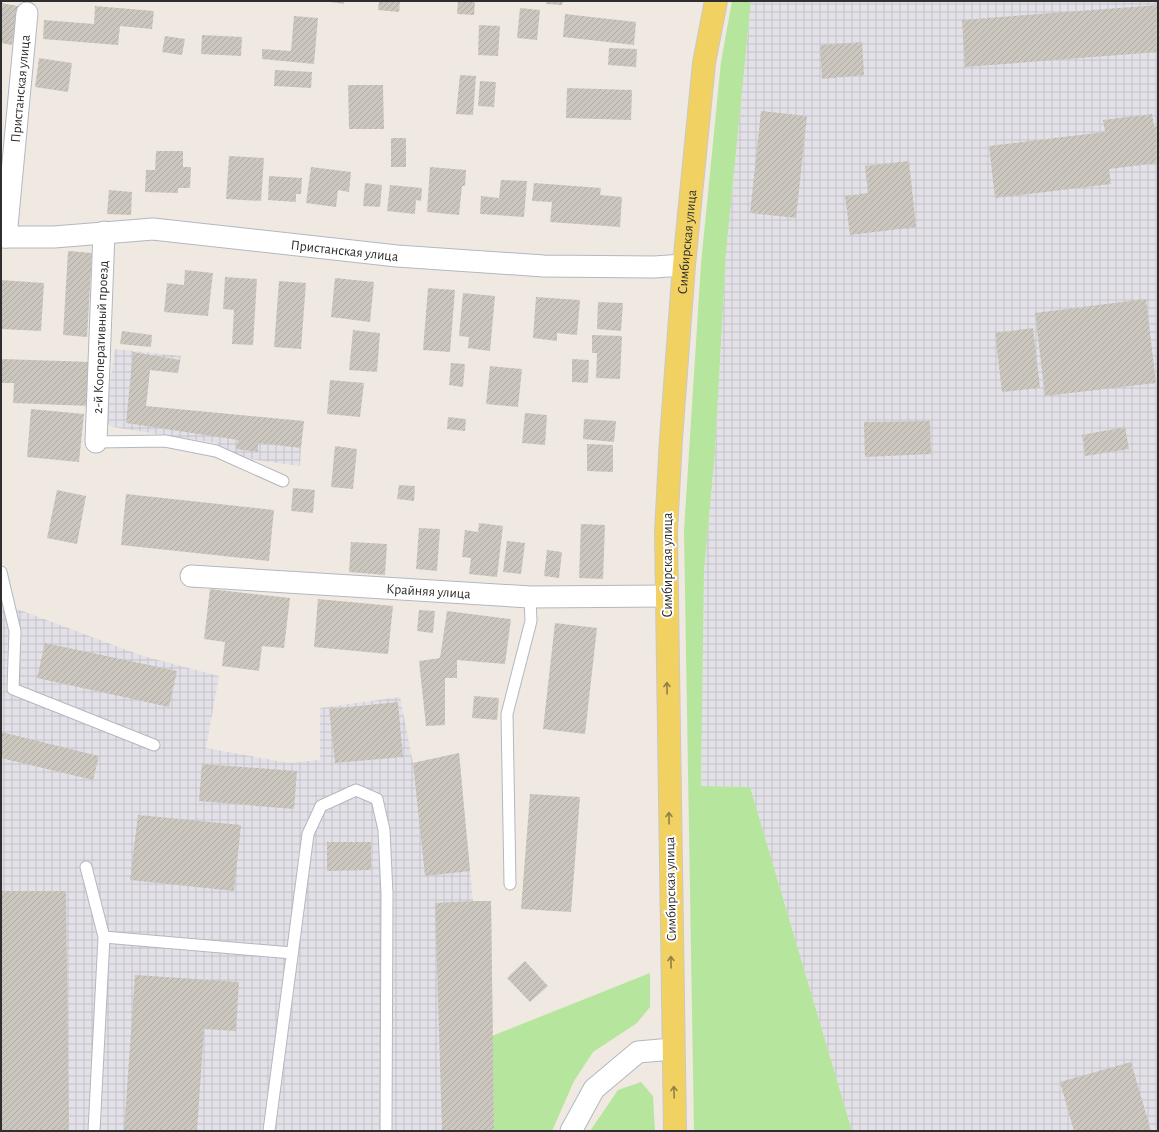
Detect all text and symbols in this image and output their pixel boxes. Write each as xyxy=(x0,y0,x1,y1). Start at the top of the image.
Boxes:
street label: Пристанская улица xyxy=(9,34,33,143)
street label: Симбирская улица xyxy=(676,188,699,295)
street label: Пристанская улица xyxy=(290,238,400,264)
street label: 2-й Кооперативный проезд xyxy=(91,260,111,414)
street label: Симбирская улица xyxy=(661,512,675,617)
street label: Крайняя улица xyxy=(386,582,472,601)
one-way arrow xyxy=(664,682,671,695)
one-way arrow xyxy=(665,812,673,825)
street label: Симбирская улица xyxy=(663,836,679,942)
one-way arrow xyxy=(667,956,675,969)
one-way arrow xyxy=(670,1086,677,1099)

